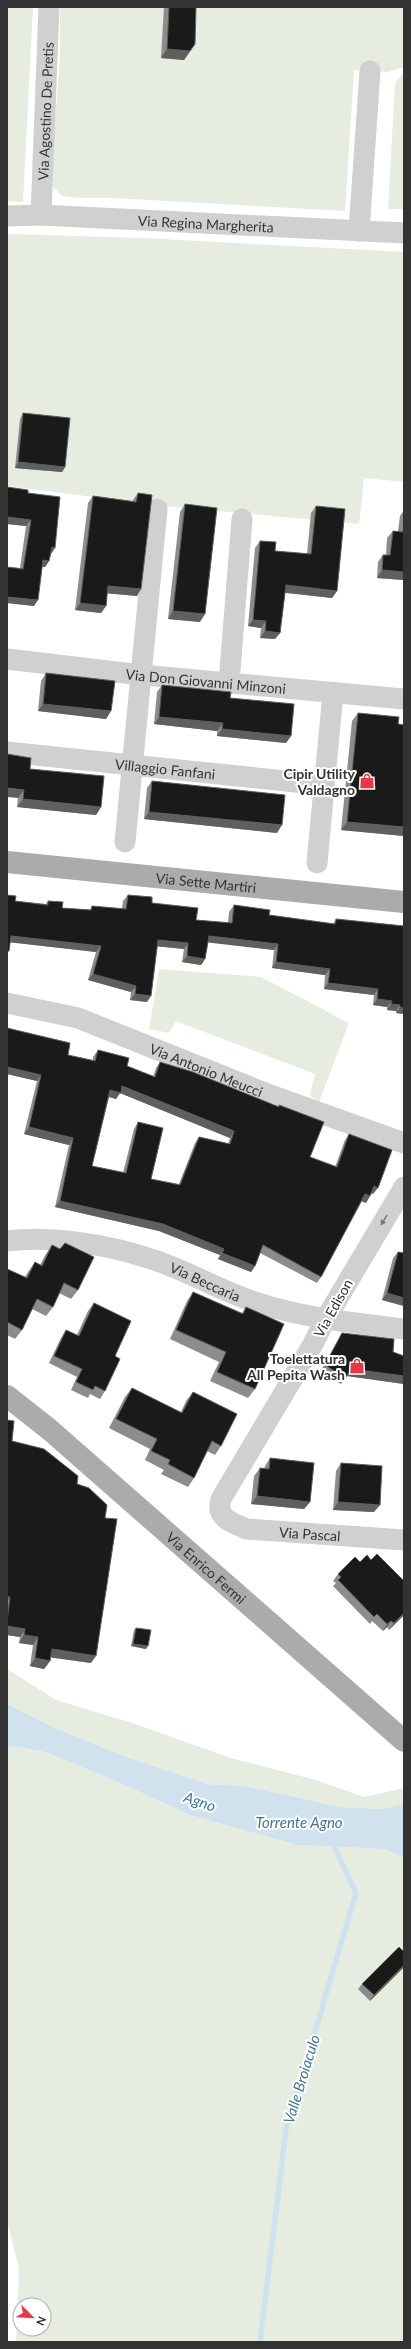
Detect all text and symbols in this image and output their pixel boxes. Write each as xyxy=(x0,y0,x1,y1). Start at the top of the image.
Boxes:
street label: Via Agostino De Pretis xyxy=(34,42,56,181)
street label: Via Regina Margherita xyxy=(138,211,274,235)
street label: Via Don Giovanni Minzoni xyxy=(125,665,287,697)
street label: Villaggio Fanfani xyxy=(114,755,216,782)
place label: Cipir Utility Valdagno xyxy=(283,765,356,798)
shop icon: Cipir Utility Valdagno xyxy=(358,772,376,790)
street label: Via Sette Martiri xyxy=(155,869,257,896)
street label: Via Antonio Meucci xyxy=(147,1039,266,1100)
one-way arrow xyxy=(380,1215,388,1225)
street label: Via Beccaria xyxy=(168,1258,243,1304)
street label: Via Edison xyxy=(310,1276,356,1340)
place label: Toelettatura All Pepita Wash xyxy=(246,1350,345,1383)
shop icon: Toelettatura All Pepita Wash xyxy=(348,1357,366,1375)
street label: Via Pascal xyxy=(279,1523,341,1544)
street label: Via Enrico Fermi xyxy=(163,1528,250,1607)
water label: Agno xyxy=(181,1787,218,1815)
water label: Torrente Agno xyxy=(255,1813,343,1831)
water label: Valle Broiaculo xyxy=(279,2032,323,2126)
north arrow xyxy=(12,2297,52,2337)
text: N xyxy=(34,2315,49,2328)

